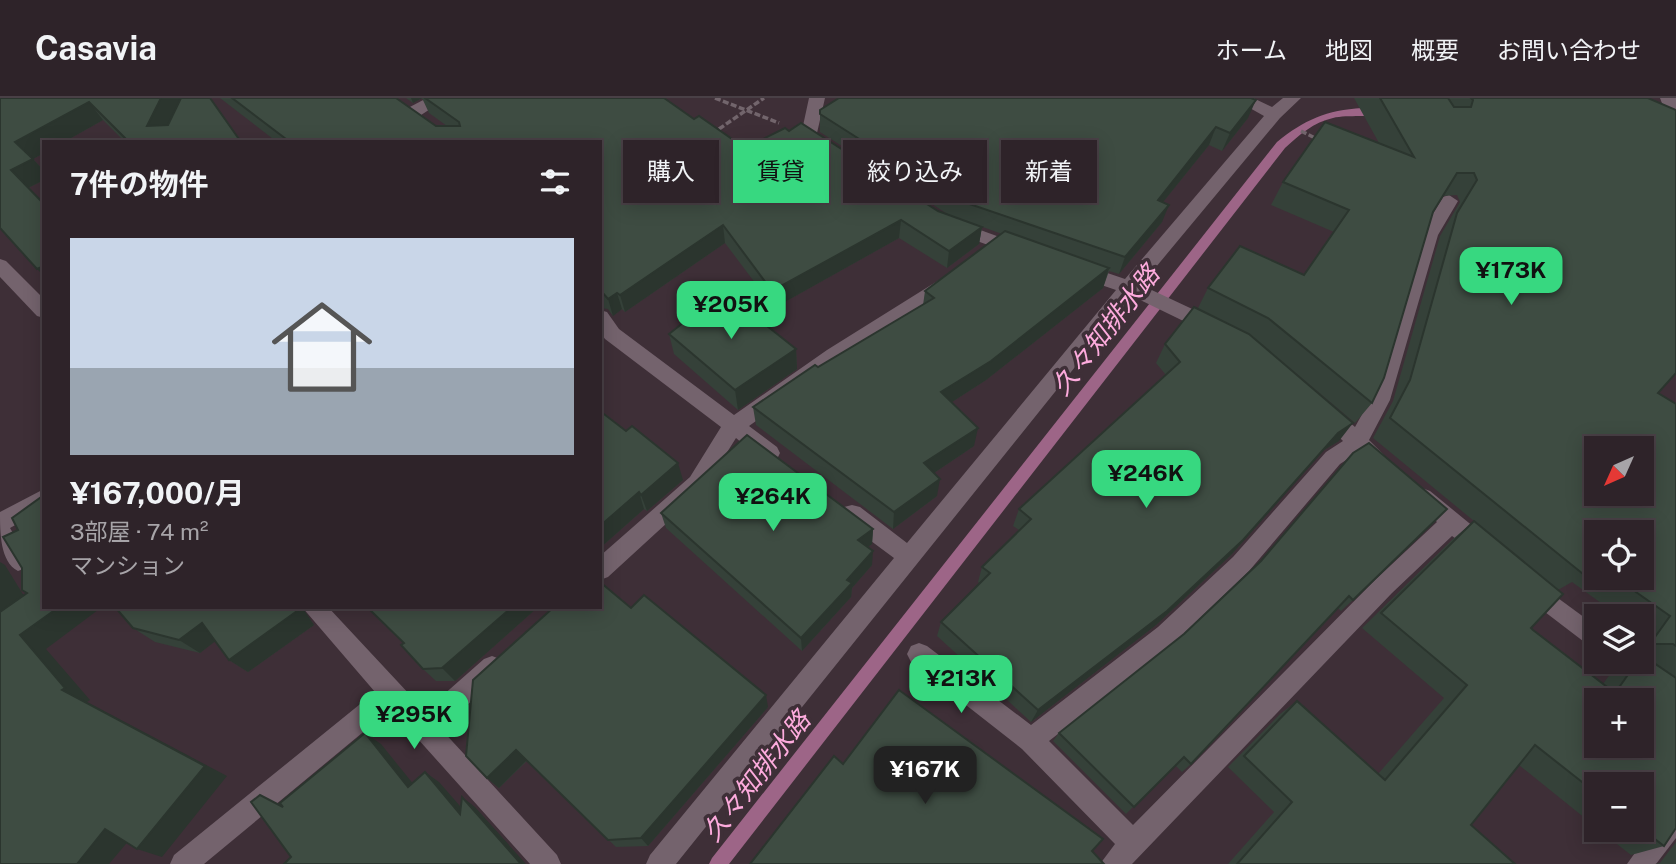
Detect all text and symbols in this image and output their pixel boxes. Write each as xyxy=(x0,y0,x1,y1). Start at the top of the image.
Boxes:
text: Casavia xyxy=(35,29,157,67)
text: ホーム xyxy=(1216,36,1287,64)
text: 地図 xyxy=(1325,36,1373,64)
text: 概要 xyxy=(1411,36,1459,64)
text: お問い合わせ xyxy=(1497,36,1641,64)
chip: 購入 xyxy=(623,140,719,203)
chip: 賃貸 xyxy=(733,140,829,203)
chip: 絞り込み xyxy=(843,140,987,203)
chip: 新着 xyxy=(1001,140,1097,203)
icon: filters xyxy=(536,163,574,201)
text: 7件の物件 xyxy=(70,166,209,202)
pin: ¥173K xyxy=(1462,248,1560,307)
text: ¥173K xyxy=(1476,256,1546,283)
water label: 久々知排水路 xyxy=(1045,257,1166,401)
pin: ¥205K xyxy=(682,282,780,341)
icon: home xyxy=(259,284,385,410)
text: ¥205K xyxy=(693,290,769,317)
north arrow xyxy=(1584,436,1654,506)
map controls xyxy=(1584,436,1654,842)
pin: ¥246K xyxy=(1097,450,1195,510)
text: ¥246K xyxy=(1108,459,1184,486)
pin: ¥264K xyxy=(724,474,822,533)
text: ¥167,000/月 xyxy=(70,475,245,511)
text: ¥264K xyxy=(735,482,811,509)
text: 3部屋 · 74 m² xyxy=(70,518,208,545)
button: locate xyxy=(1584,520,1654,590)
text: マンション xyxy=(70,552,185,579)
button: layers xyxy=(1584,604,1654,674)
pin: ¥213K xyxy=(912,656,1010,715)
text: ¥213K xyxy=(925,664,997,691)
button: + xyxy=(1584,688,1654,758)
pin: ¥295K xyxy=(365,692,463,751)
text: ¥295K xyxy=(376,700,452,727)
water label: 久々知排水路 xyxy=(696,703,817,847)
pin: ¥167K xyxy=(876,746,974,806)
text: ¥167K xyxy=(890,755,960,782)
button: − xyxy=(1584,772,1654,842)

